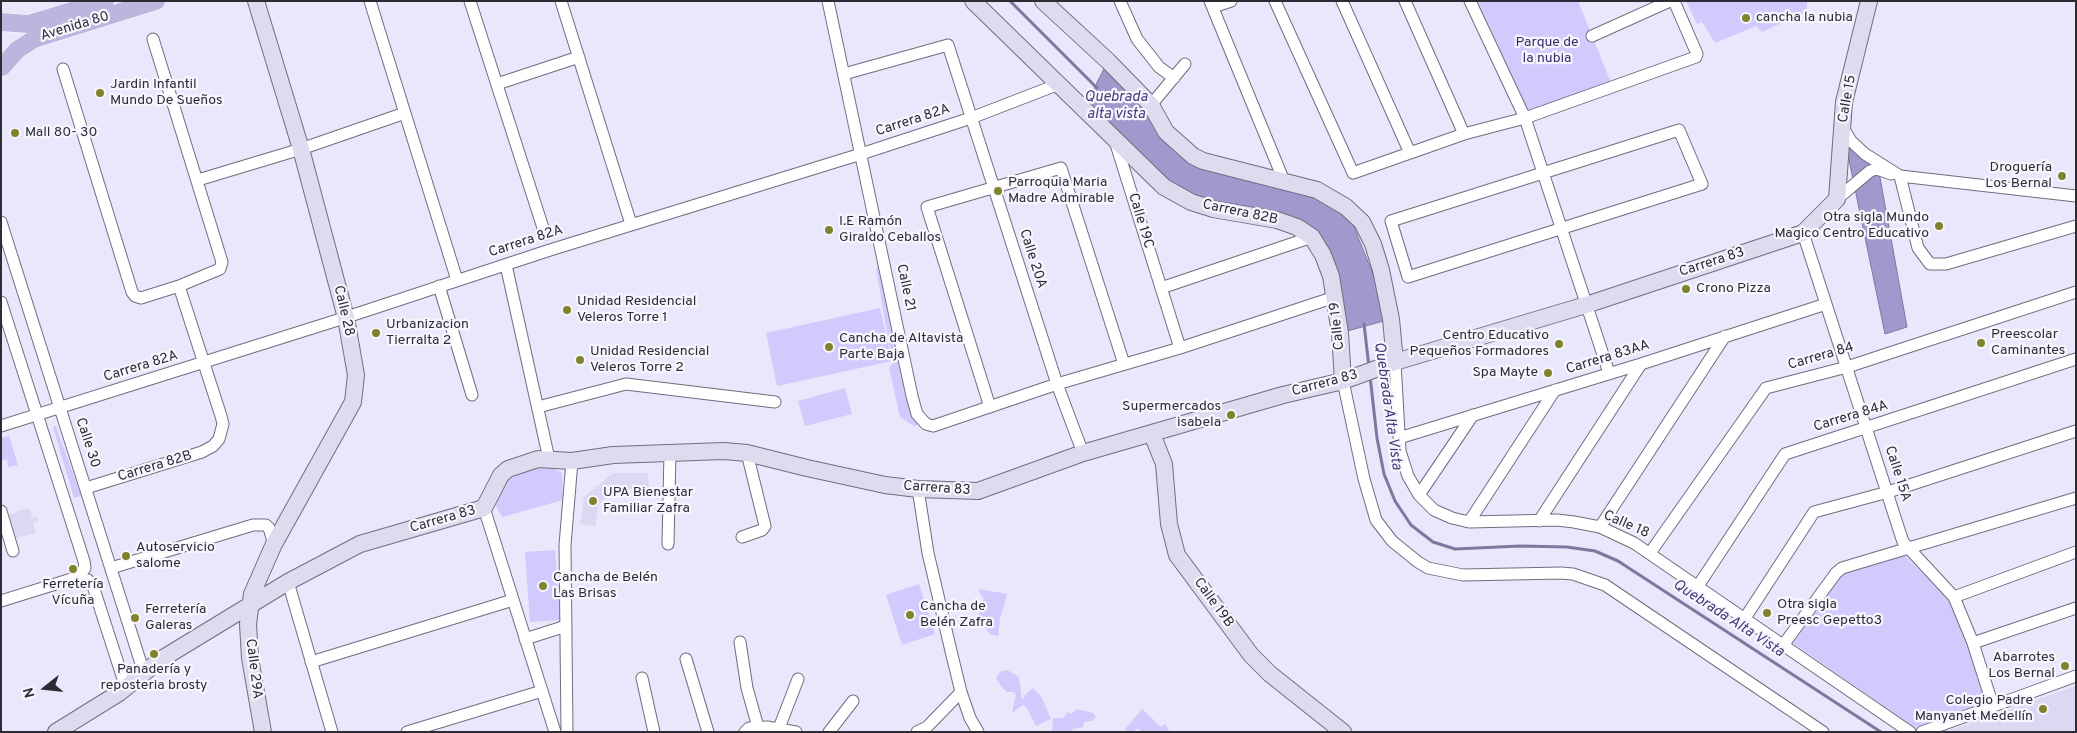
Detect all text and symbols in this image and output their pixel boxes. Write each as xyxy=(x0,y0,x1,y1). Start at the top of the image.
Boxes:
street label: Avenida 80 xyxy=(39,9,111,45)
place label: cancha la nubia xyxy=(1756,10,1853,26)
marker: cancha la nubia xyxy=(1740,12,1752,24)
park label: Parque de la nubia xyxy=(1515,35,1579,68)
street label: Calle 15 xyxy=(1836,74,1860,124)
place label: Jardin Infantil Mundo De Sueños xyxy=(110,77,222,110)
marker: Jardin Infantil Mundo De Sueños xyxy=(94,87,106,99)
water label: Quebrada alta vista xyxy=(1084,89,1148,124)
street label: Carrera 82A xyxy=(874,101,952,141)
place label: Mall 80- 30 xyxy=(25,125,97,141)
marker: Mall 80- 30 xyxy=(9,127,21,139)
place label: Droguería Los Bernal xyxy=(1985,160,2052,192)
marker: Droguería Los Bernal xyxy=(2056,170,2068,182)
place label: Parroquia Maria Madre Admirable xyxy=(1008,175,1114,208)
marker: Parroquia Maria Madre Admirable xyxy=(992,185,1004,197)
street label: Calle 19C xyxy=(1124,191,1156,251)
street label: Carrera 82B xyxy=(1201,197,1279,229)
place label: Otra sigla Mundo Magico Centro Educativo xyxy=(1774,210,1929,242)
place label: I.E Ramón Giraldo Ceballos xyxy=(839,214,941,246)
marker: Otra sigla Mundo Magico Centro Educativo xyxy=(1933,220,1945,232)
street label: Carrera 82A xyxy=(487,222,565,262)
marker: I.E Ramón Giraldo Ceballos xyxy=(823,224,835,236)
street label: Calle 20A xyxy=(1015,227,1049,291)
street label: Carrera 83 xyxy=(1677,245,1747,281)
street label: Calle 21 xyxy=(892,263,918,313)
place label: Crono Pizza xyxy=(1696,281,1771,297)
marker: Crono Pizza xyxy=(1680,283,1692,295)
street label: Calle 28 xyxy=(329,284,357,338)
place label: Unidad Residencial Veleros Torre 1 xyxy=(577,294,696,326)
street label: Calle 19 xyxy=(1327,301,1349,351)
marker: Unidad Residencial Veleros Torre 1 xyxy=(561,304,573,316)
place label: Urbanizacion Tierralta 2 xyxy=(386,317,469,350)
marker: Urbanizacion Tierralta 2 xyxy=(370,327,382,339)
place label: Preescolar Caminantes xyxy=(1991,327,2065,360)
place label: Centro Educativo Pequeños Formadores xyxy=(1410,328,1549,361)
place label: Cancha de Altavista Parte Baja xyxy=(839,331,963,364)
street label: Carrera 83AA xyxy=(1564,337,1652,379)
marker: Preescolar Caminantes xyxy=(1975,337,1987,349)
marker: Centro Educativo Pequeños Formadores xyxy=(1553,338,1565,350)
street label: Carrera 84 xyxy=(1786,340,1856,374)
marker: Cancha de Altavista Parte Baja xyxy=(823,341,835,353)
water label: Quebrada Alta Vista xyxy=(1369,341,1405,471)
place label: Unidad Residencial Veleros Torre 2 xyxy=(590,344,709,377)
street label: Carrera 82A xyxy=(102,348,180,386)
marker: Unidad Residencial Veleros Torre 2 xyxy=(574,354,586,366)
place label: Spa Mayte xyxy=(1472,365,1538,381)
street label: Carrera 83 xyxy=(1290,367,1360,401)
marker: Spa Mayte xyxy=(1542,367,1554,379)
street label: Carrera 84A xyxy=(1812,398,1890,436)
place label: Supermercados isabela xyxy=(1122,399,1221,432)
marker: Supermercados isabela xyxy=(1225,409,1237,421)
street label: Calle 30 xyxy=(71,416,103,470)
street label: Calle 15A xyxy=(1880,444,1914,504)
street label: Carrera 82B xyxy=(116,448,194,486)
street label: Carrera 83 xyxy=(903,478,971,500)
place label: UPA Bienestar Familiar Zafra xyxy=(603,485,693,518)
marker: UPA Bienestar Familiar Zafra xyxy=(587,495,599,507)
street label: Carrera 83 xyxy=(408,503,478,537)
street label: Calle 18 xyxy=(1600,507,1652,543)
place label: Autoservicio salome xyxy=(136,540,215,572)
marker: Autoservicio salome xyxy=(120,550,132,562)
marker: Ferretería Vícuña xyxy=(67,563,79,575)
place label: Cancha de Belén Las Brisas xyxy=(553,570,658,602)
street label: Calle 19B xyxy=(1189,575,1237,631)
water label: Quebrada Alta Vista xyxy=(1669,576,1787,662)
place label: Ferretería Vícuña xyxy=(42,577,104,610)
marker: Cancha de Belén Las Brisas xyxy=(537,580,549,592)
place label: Otra sigla Preesc Gepetto3 xyxy=(1777,597,1882,630)
place label: Cancha de Belén Zafra xyxy=(920,599,993,632)
place label: Ferretería Galeras xyxy=(145,602,206,634)
marker: Otra sigla Preesc Gepetto3 xyxy=(1761,607,1773,619)
marker: Cancha de Belén Zafra xyxy=(904,609,916,621)
marker: Ferretería Galeras xyxy=(129,612,141,624)
street label: Calle 29A xyxy=(241,638,265,700)
marker: Panadería y reposteria brosty xyxy=(148,648,160,660)
place label: Abarrotes Los Bernal xyxy=(1988,650,2055,682)
marker: Abarrotes Los Bernal xyxy=(2059,660,2071,672)
place label: Panadería y reposteria brosty xyxy=(101,662,207,694)
north arrow xyxy=(20,663,70,713)
text: N xyxy=(21,685,40,699)
place label: Colegio Padre Manyanet Medellín xyxy=(1915,693,2033,726)
marker: Colegio Padre Manyanet Medellín xyxy=(2037,703,2049,715)

